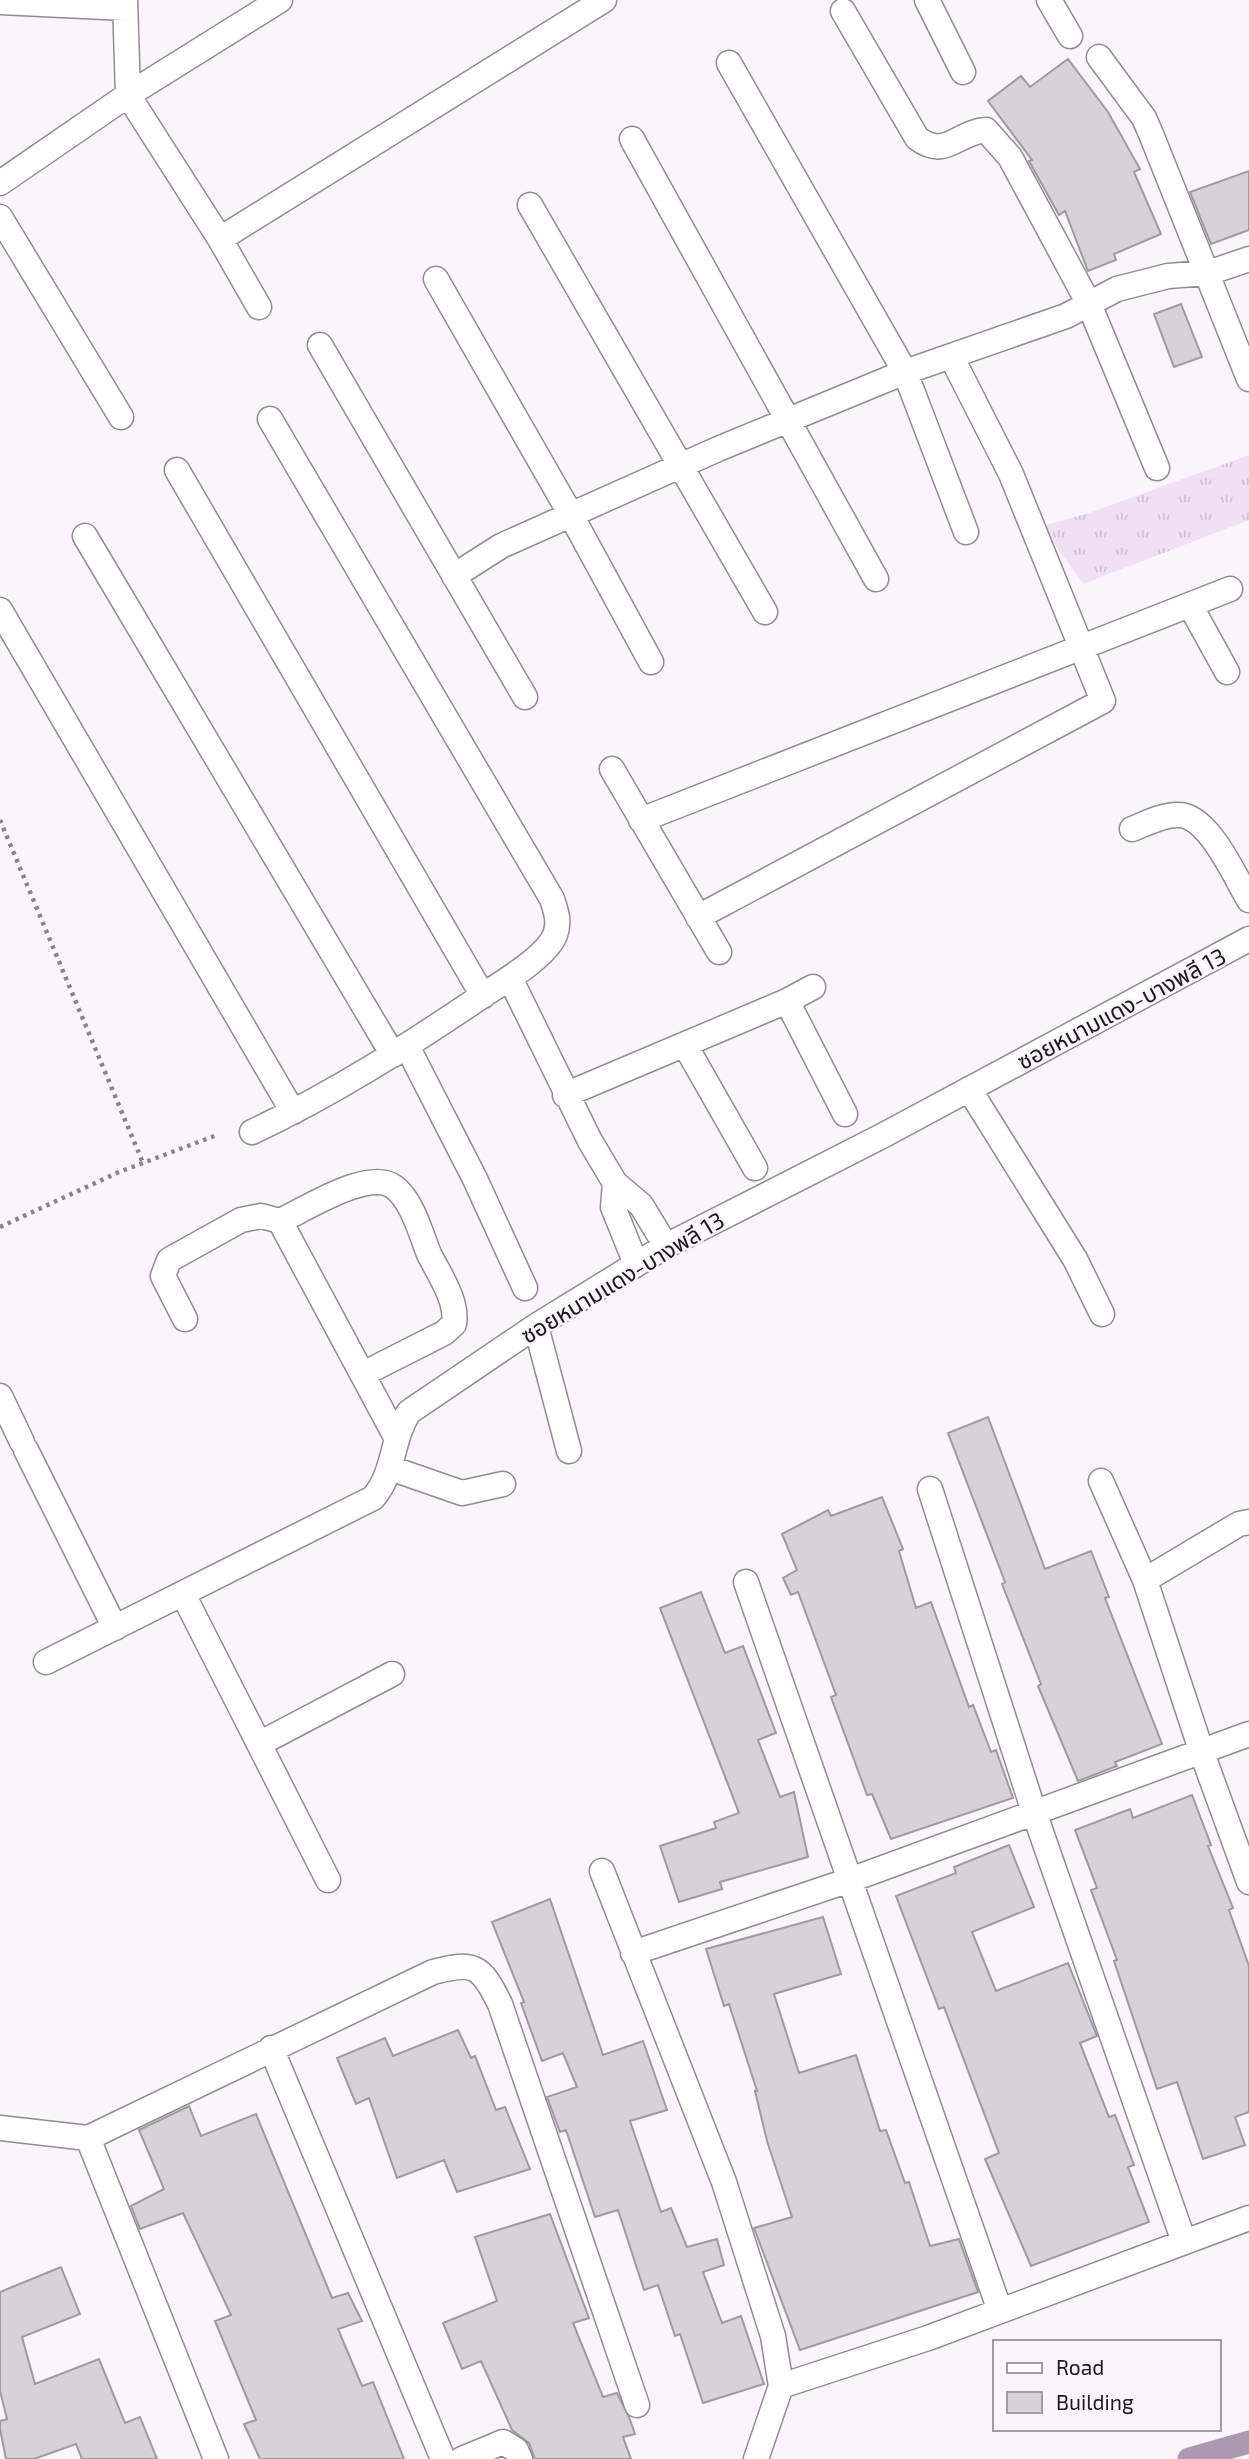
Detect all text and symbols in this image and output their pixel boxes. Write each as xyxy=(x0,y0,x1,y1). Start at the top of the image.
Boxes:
street label: ซอยหนามแดง-บางพลี 13 xyxy=(1012,941,1230,1075)
street label: ซอยหนามแดง-บางพลี 13 xyxy=(515,1205,729,1349)
legend xyxy=(993,2340,1221,2431)
text: Road xyxy=(1056,2354,1104,2379)
text: Building xyxy=(1056,2389,1134,2414)

